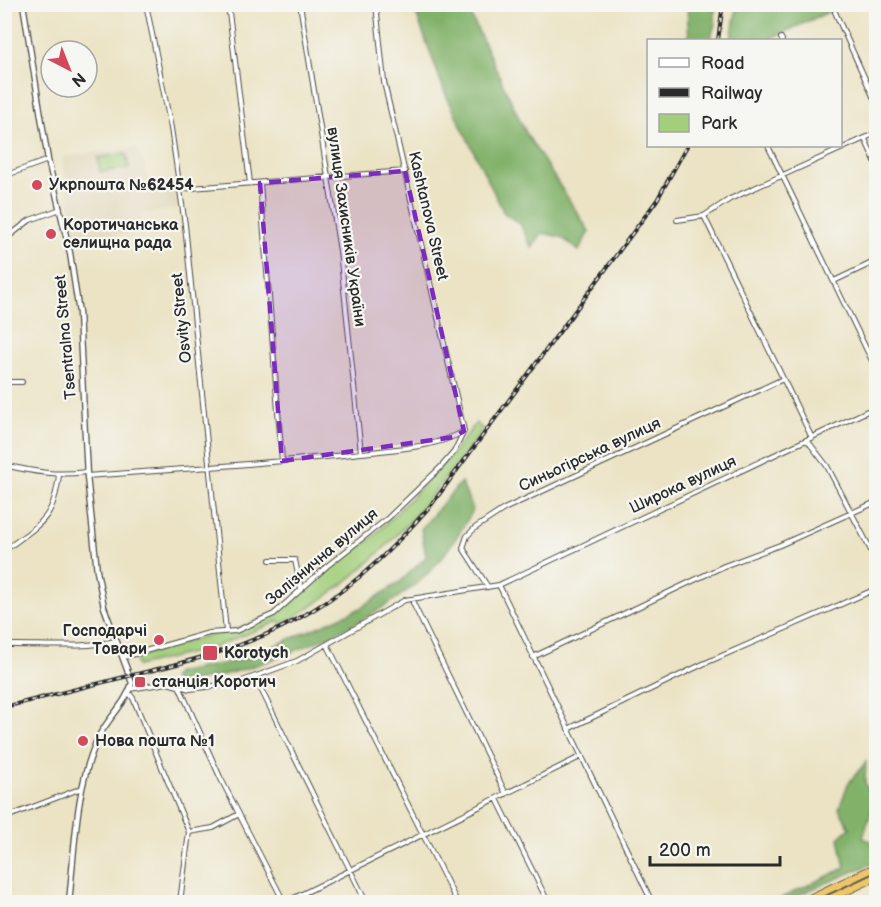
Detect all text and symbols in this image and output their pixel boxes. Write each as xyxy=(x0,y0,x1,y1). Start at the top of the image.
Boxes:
north arrow xyxy=(39,39,99,99)
legend xyxy=(647,39,842,147)
text: Road xyxy=(701,53,745,74)
text: N xyxy=(67,68,89,90)
text: Railway xyxy=(701,83,763,104)
text: Park xyxy=(701,113,737,134)
street label: вулиця Захисників України xyxy=(323,126,369,328)
street label: Kashtanova Street xyxy=(404,150,452,283)
place label: Укрпошта №62454 xyxy=(49,176,194,195)
marker: Укрпошта №62454 xyxy=(30,178,44,192)
place label: Коротичанська селищна рада xyxy=(63,216,179,253)
marker: Коротичанська селищна рада xyxy=(44,227,58,241)
street label: Osvity Street xyxy=(168,272,196,364)
street label: Tsentralna Street xyxy=(51,274,81,400)
street label: Синьогірська вулиця xyxy=(516,414,664,496)
street label: Широка вулиця xyxy=(626,452,740,518)
street label: Залізнична вулиця xyxy=(262,504,382,610)
place label: Господарчі Товари xyxy=(63,622,147,659)
marker: Господарчі Товари xyxy=(152,633,166,647)
marker: Korotych xyxy=(201,644,219,662)
place label: Korotych xyxy=(224,644,288,663)
place label: станція Коротич xyxy=(152,673,276,692)
marker: станція Коротич xyxy=(133,675,147,689)
place label: Нова пошта №1 xyxy=(95,732,215,751)
marker: Нова пошта №1 xyxy=(76,734,90,748)
scale bar xyxy=(650,829,780,867)
text: 200 m xyxy=(659,840,711,861)

